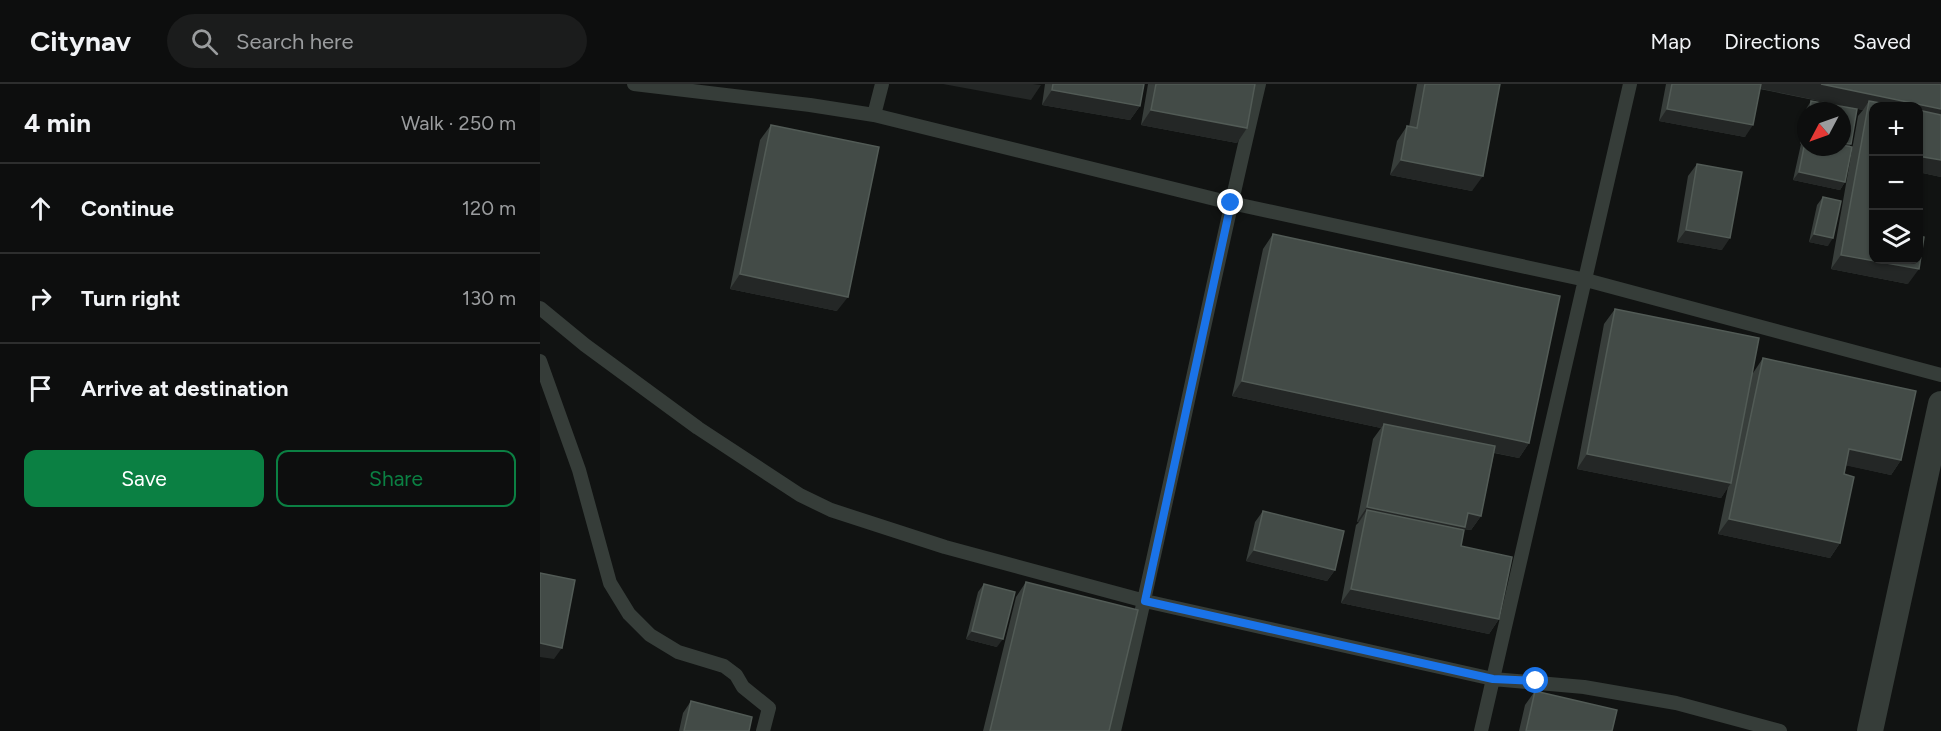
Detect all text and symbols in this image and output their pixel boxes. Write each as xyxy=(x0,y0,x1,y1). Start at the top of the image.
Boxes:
search box xyxy=(167,14,587,68)
text: Citynav xyxy=(30,24,131,58)
icon: search xyxy=(188,25,221,58)
text: Search here xyxy=(236,28,354,55)
text: Map xyxy=(1650,29,1691,54)
text: Directions xyxy=(1724,29,1820,54)
text: Saved xyxy=(1853,29,1911,54)
north arrow xyxy=(1797,102,1851,156)
map controls xyxy=(1869,102,1923,264)
button: + xyxy=(1869,102,1923,156)
text: 4 min xyxy=(24,107,91,139)
text: Walk · 250 m xyxy=(401,111,516,135)
button: − xyxy=(1869,156,1923,210)
route end xyxy=(1217,189,1243,215)
icon: ahead xyxy=(24,192,57,225)
text: Continue xyxy=(81,195,174,222)
text: 120 m xyxy=(462,196,516,220)
button: layers xyxy=(1869,210,1923,264)
icon: right xyxy=(24,282,57,315)
text: Turn right xyxy=(81,285,180,312)
text: 130 m xyxy=(462,286,516,310)
icon: arrive xyxy=(24,372,57,405)
text: Arrive at destination xyxy=(81,375,289,402)
button: Save xyxy=(24,450,264,507)
button: Share xyxy=(276,450,516,507)
route start xyxy=(1522,667,1548,693)

